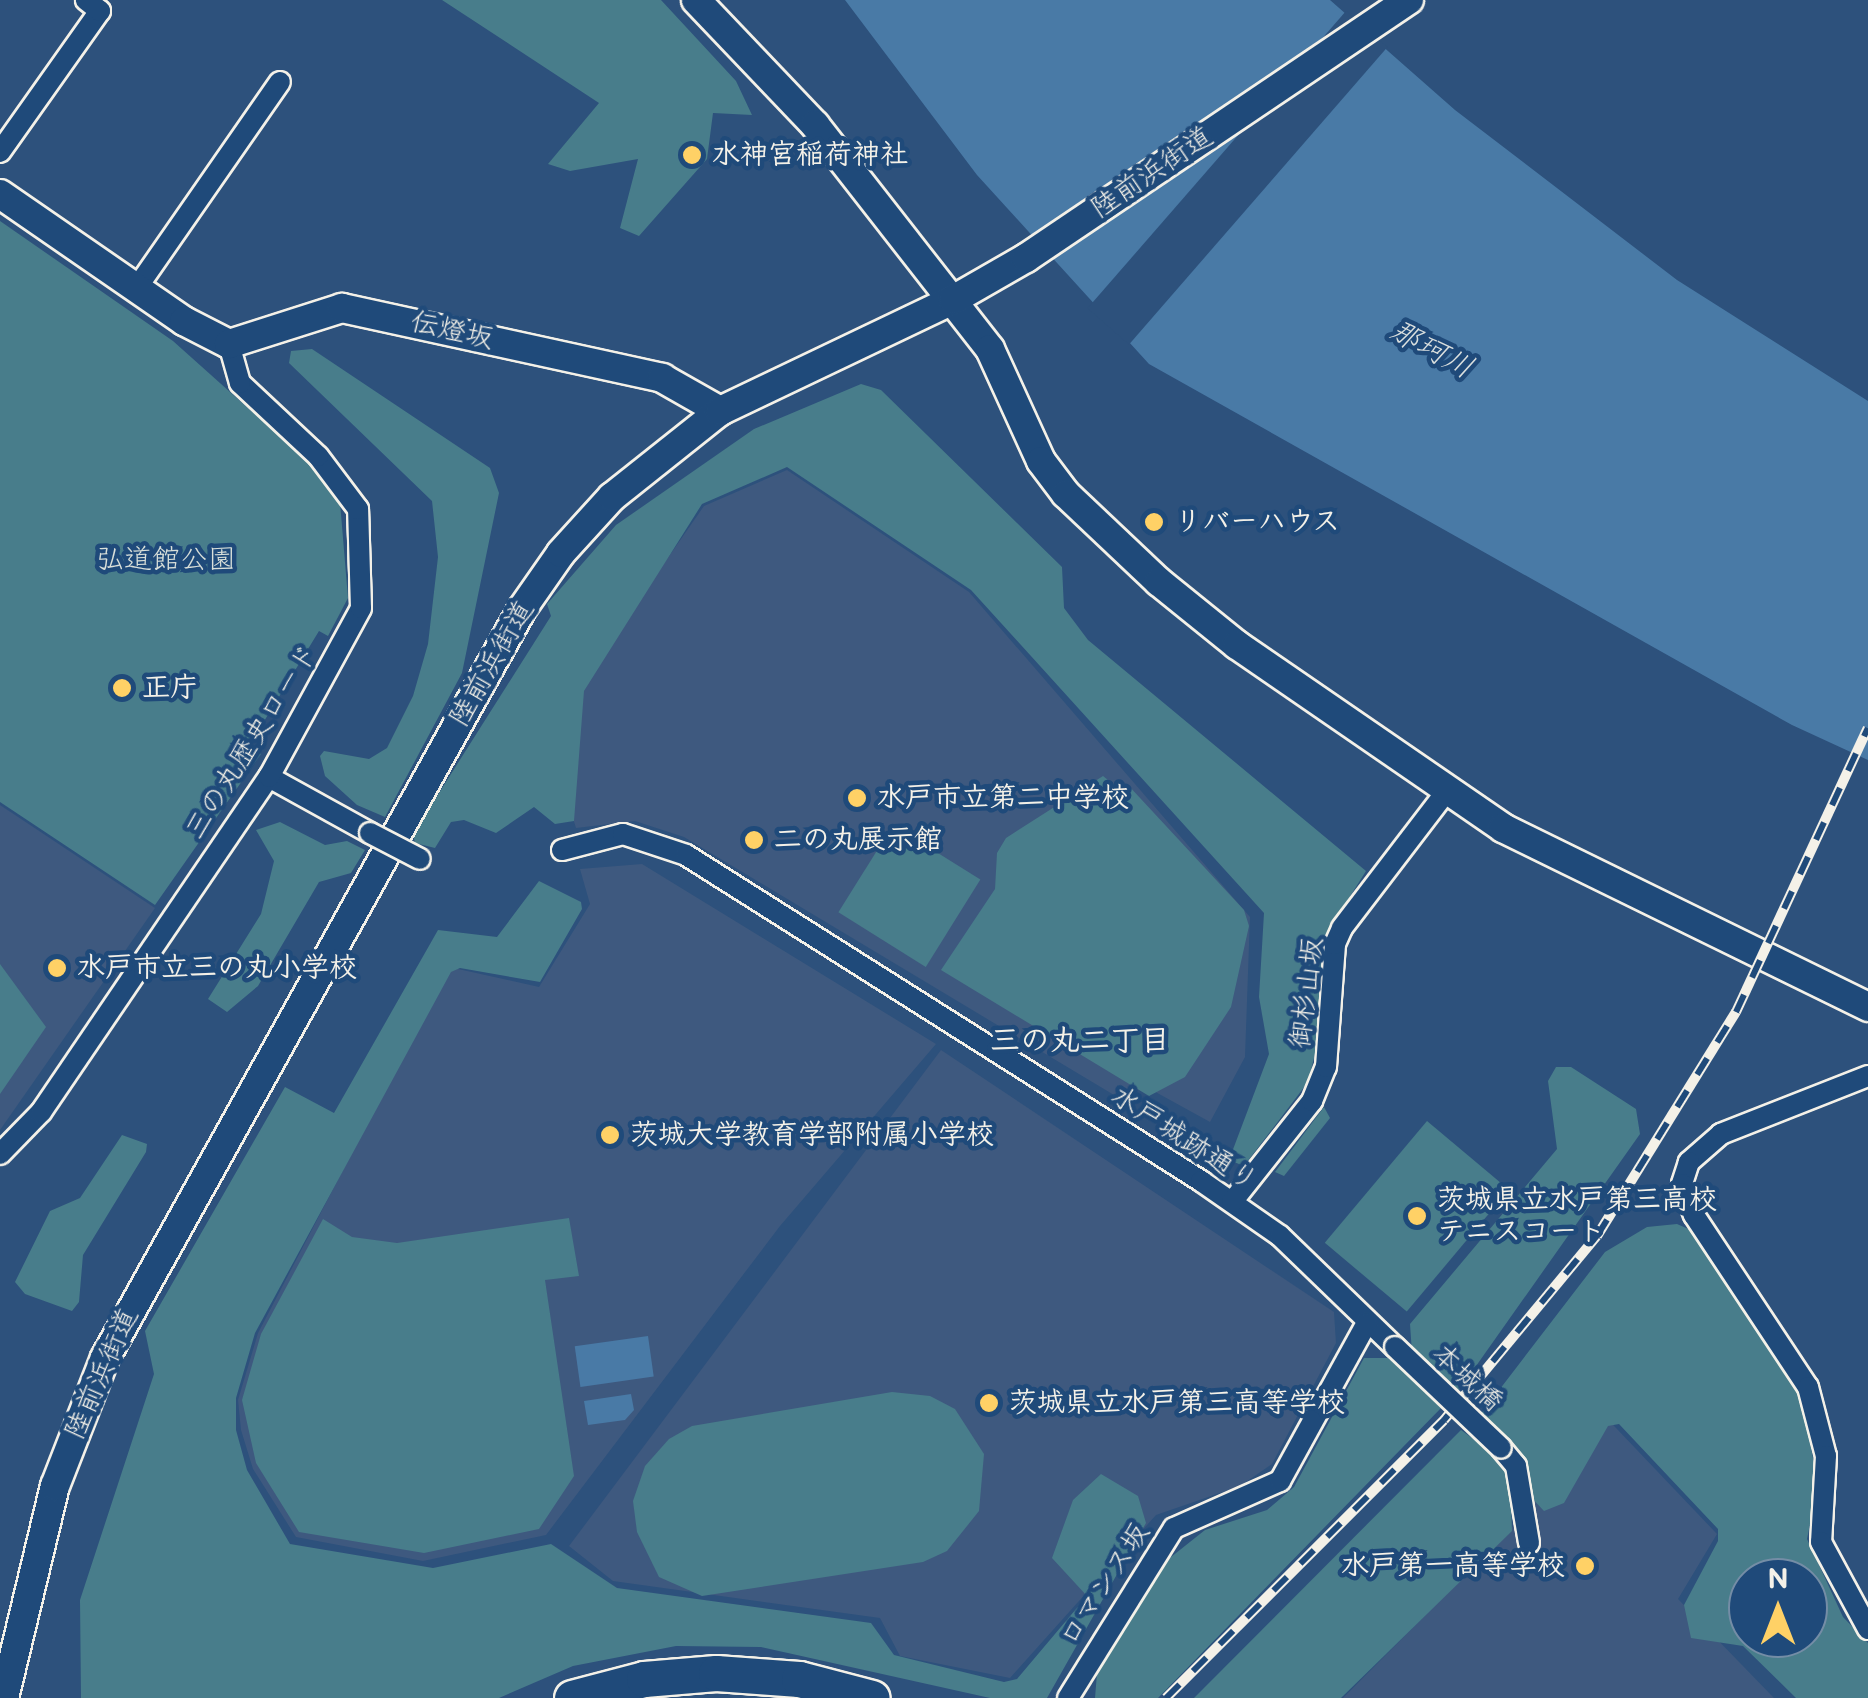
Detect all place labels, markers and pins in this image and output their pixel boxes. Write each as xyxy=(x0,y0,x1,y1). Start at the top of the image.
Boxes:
place label: 水神宮稲荷神社 xyxy=(712,138,908,172)
marker: 水神宮稲荷神社 xyxy=(681,144,703,166)
place label: リバーハウス xyxy=(1174,505,1342,539)
marker: リバーハウス xyxy=(1143,511,1165,533)
place label: 正庁 xyxy=(142,671,198,705)
marker: 正庁 xyxy=(111,677,133,699)
place label: 水戸市立第二中学校 xyxy=(877,781,1129,815)
marker: 水戸市立第二中学校 xyxy=(846,787,868,809)
place label: 二の丸展示館 xyxy=(774,823,942,857)
marker: 二の丸展示館 xyxy=(743,829,765,851)
place label: 水戸市立三の丸小学校 xyxy=(77,951,357,985)
marker: 水戸市立三の丸小学校 xyxy=(46,957,68,979)
place label: 茨城大学教育学部附属小学校 xyxy=(630,1118,994,1152)
marker: 茨城大学教育学部附属小学校 xyxy=(599,1124,621,1146)
place label: 茨城県立水戸第三高校 テニスコート xyxy=(1437,1183,1717,1249)
marker: 茨城県立水戸第三高校 テニスコート xyxy=(1406,1205,1428,1227)
place label: 茨城県立水戸第三高等学校 xyxy=(1009,1386,1345,1420)
marker: 茨城県立水戸第三高等学校 xyxy=(978,1392,1000,1414)
place label: 水戸第一高等学校 xyxy=(1341,1549,1565,1583)
marker: 水戸第一高等学校 xyxy=(1574,1555,1596,1577)

